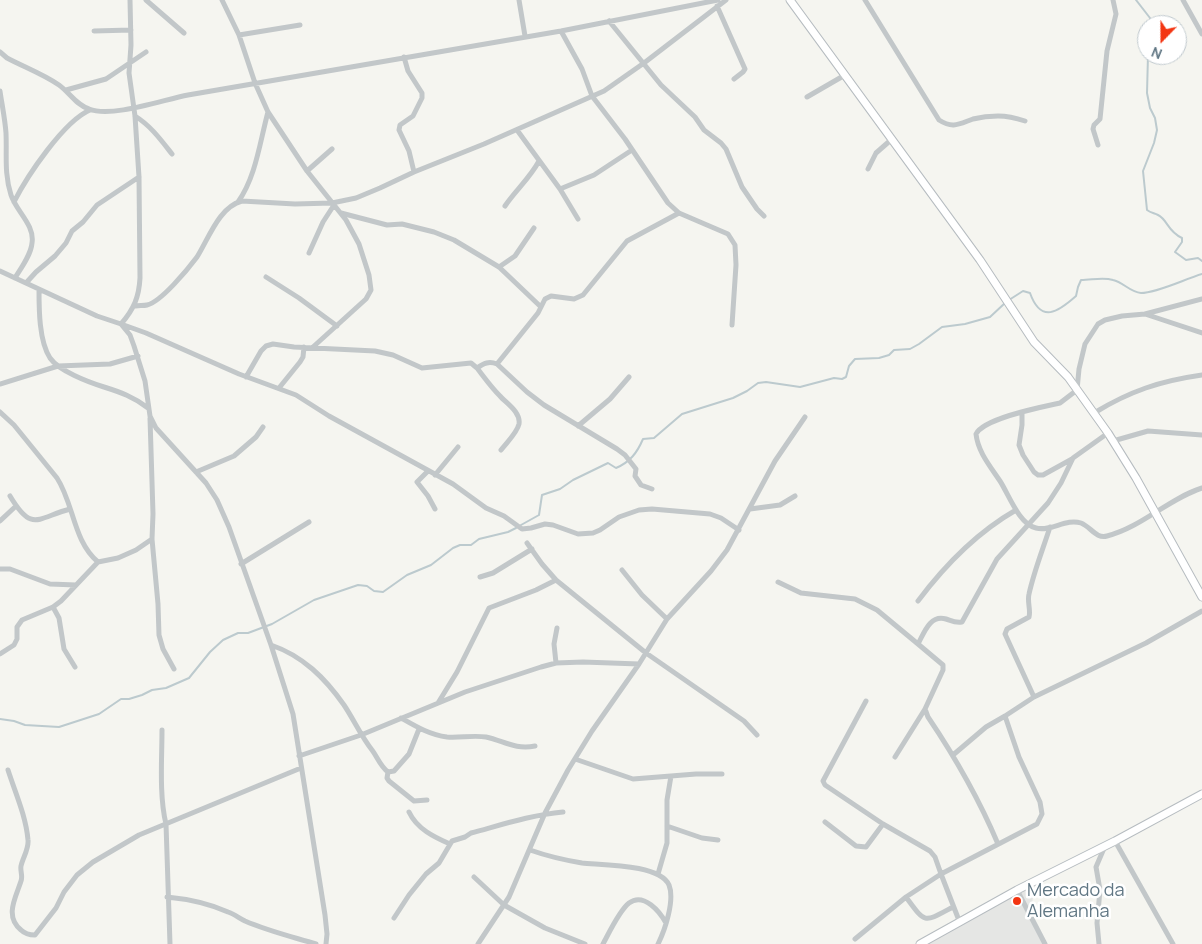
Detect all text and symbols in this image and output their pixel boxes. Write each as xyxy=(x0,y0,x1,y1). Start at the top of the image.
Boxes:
north arrow xyxy=(1137,15,1187,65)
text: N xyxy=(1148,43,1165,64)
place label: Mercado da Alemanha xyxy=(1027,880,1124,922)
marker: Mercado da Alemanha xyxy=(1011,895,1023,907)

